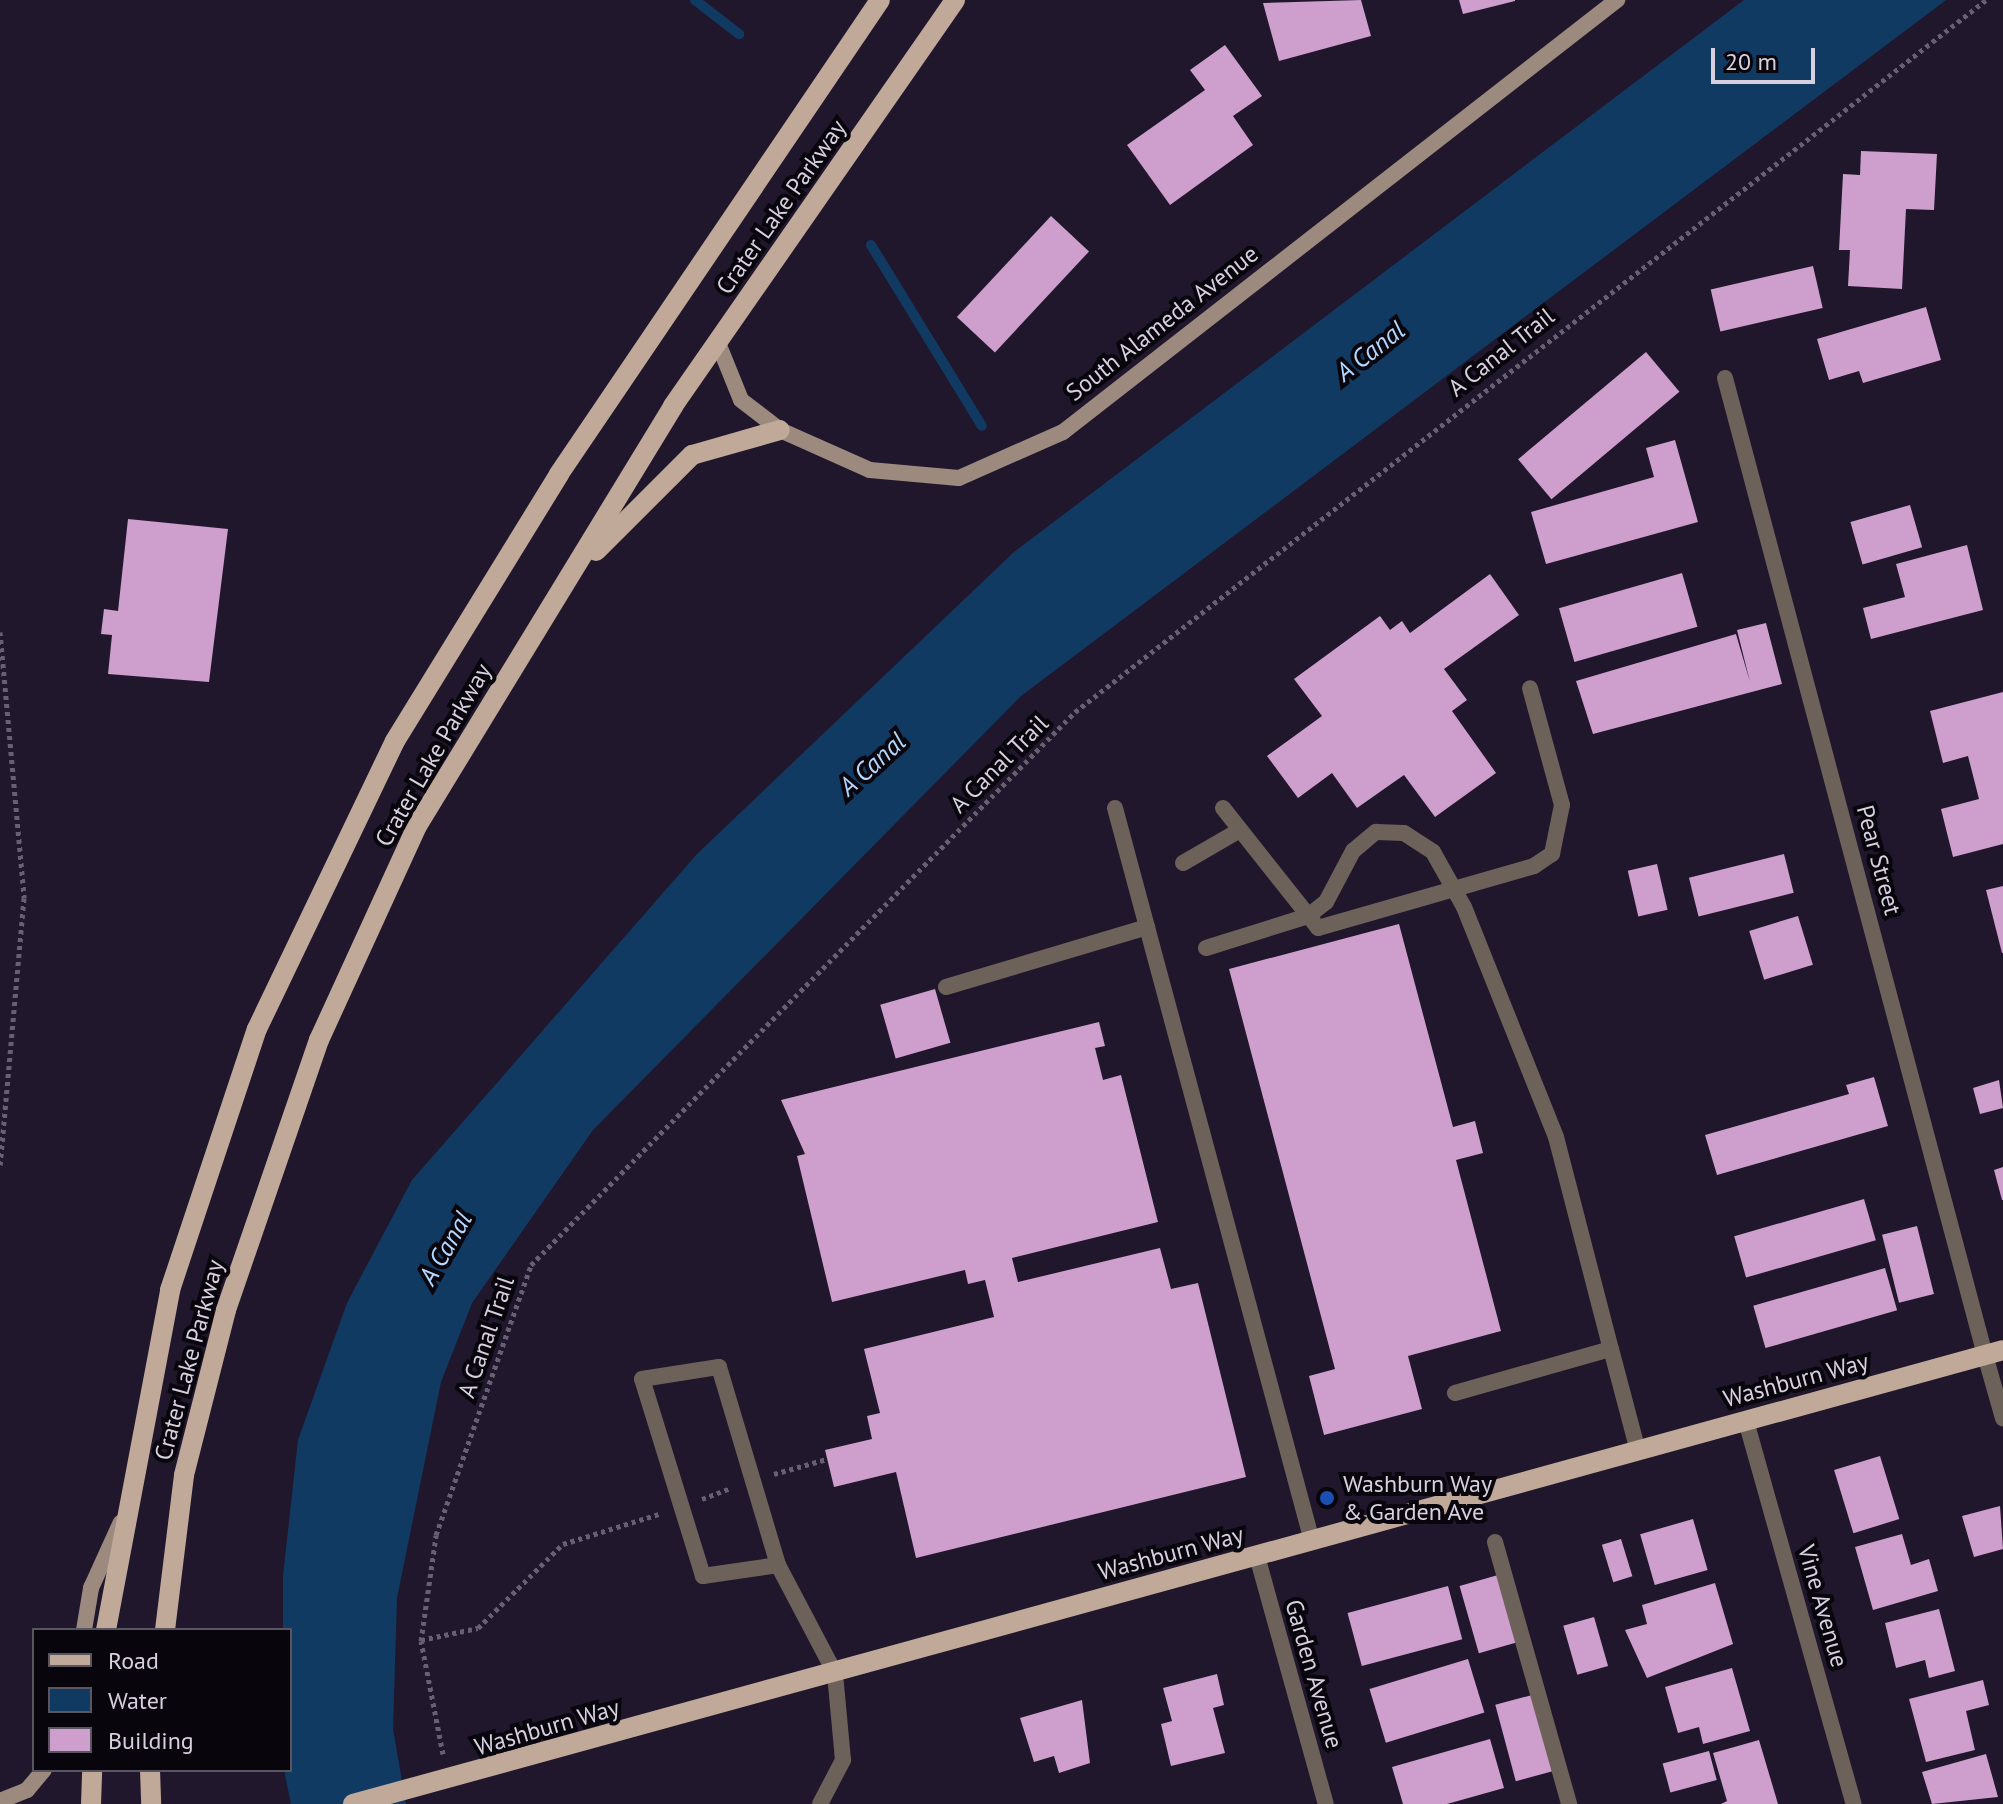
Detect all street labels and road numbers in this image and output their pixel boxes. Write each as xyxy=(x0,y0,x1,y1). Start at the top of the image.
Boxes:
street label: Crater Lake Parkway xyxy=(710,114,852,300)
street label: South Alameda Avenue xyxy=(1060,239,1264,407)
street label: A Canal Trail xyxy=(1442,301,1560,403)
street label: Crater Lake Parkway xyxy=(369,658,497,852)
street label: A Canal Trail xyxy=(943,708,1055,820)
street label: Pear Street xyxy=(1851,802,1907,918)
street label: Crater Lake Parkway xyxy=(148,1257,230,1463)
street label: A Canal Trail xyxy=(451,1272,521,1402)
street label: Washburn Way xyxy=(1720,1347,1872,1413)
street label: Washburn Way xyxy=(1095,1520,1247,1586)
street label: Vine Avenue xyxy=(1792,1541,1854,1671)
street label: Garden Avenue xyxy=(1279,1596,1349,1752)
street label: Washburn Way xyxy=(471,1693,623,1761)

